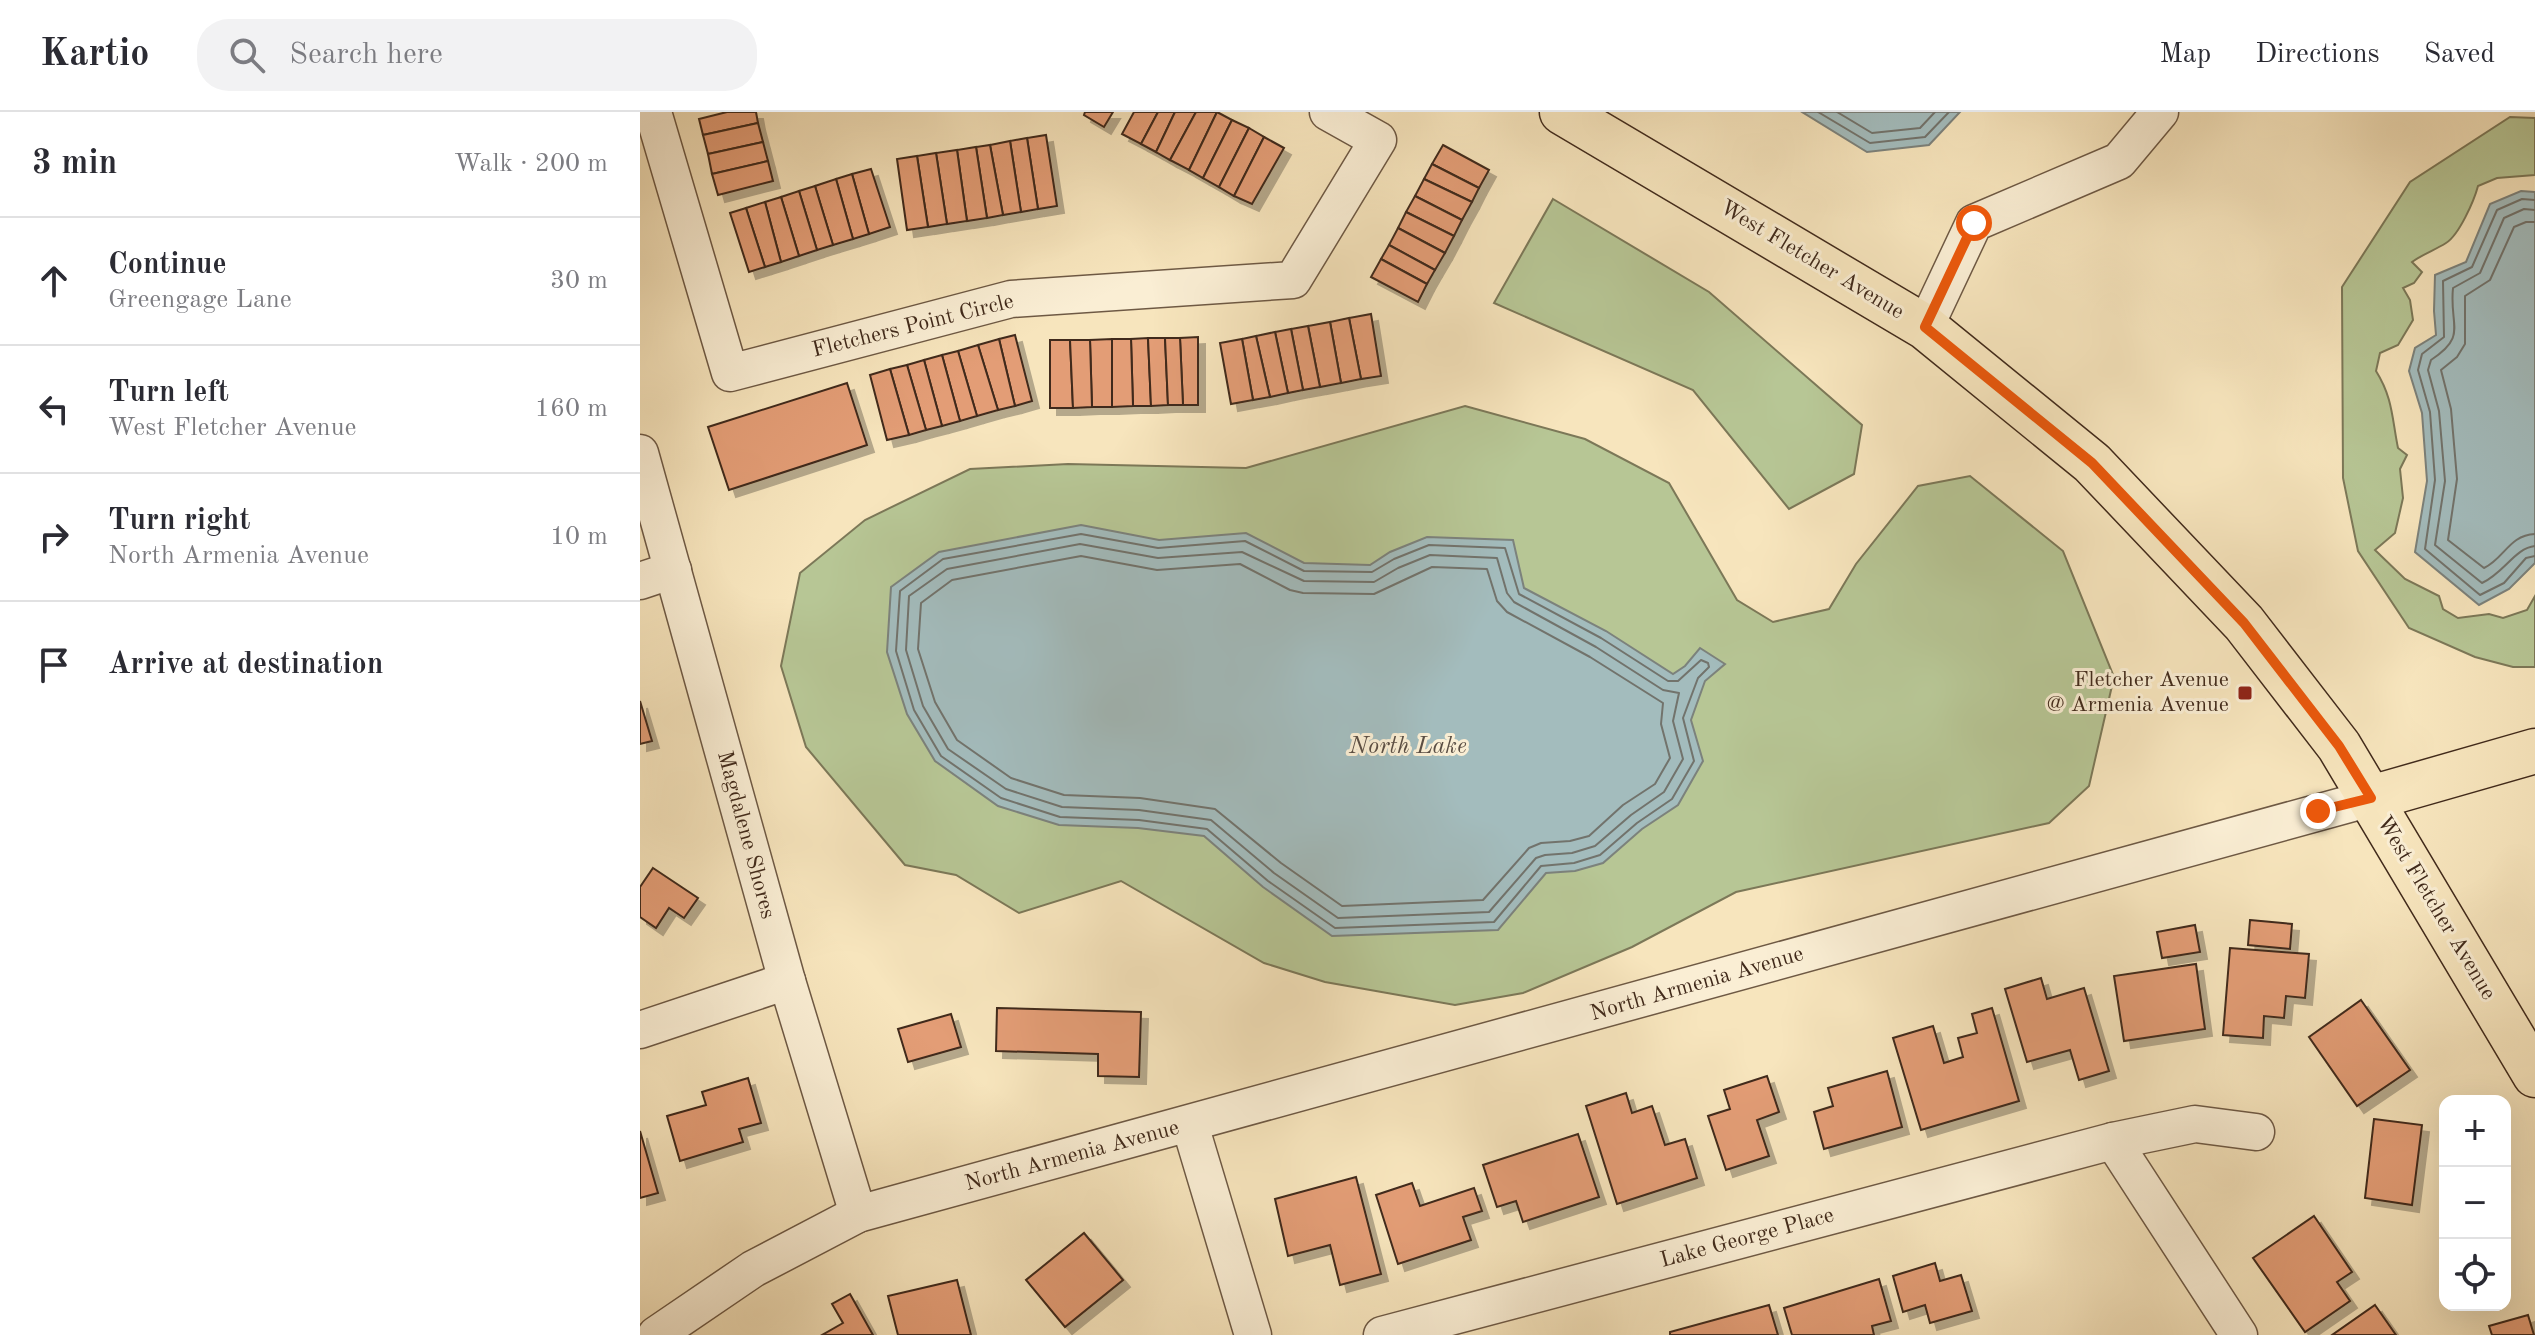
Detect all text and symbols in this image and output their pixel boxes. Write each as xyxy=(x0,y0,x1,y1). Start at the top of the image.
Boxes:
search box xyxy=(197,19,757,91)
icon: search xyxy=(225,33,269,77)
text: Kartio xyxy=(40,36,149,74)
text: Search here xyxy=(289,40,443,70)
text: Map xyxy=(2159,41,2211,69)
text: Directions xyxy=(2255,41,2380,69)
text: Saved xyxy=(2424,41,2495,69)
text: 3 min xyxy=(32,147,117,181)
text: Walk · 200 m xyxy=(454,151,608,177)
street label: West Fletcher Avenue xyxy=(1716,196,1908,324)
route start xyxy=(1956,205,1992,241)
text: Continue xyxy=(108,250,227,280)
icon: ahead xyxy=(32,259,76,303)
text: 30 m xyxy=(550,268,608,294)
text: Greengage Lane xyxy=(108,287,292,313)
street label: Fletchers Point Circle xyxy=(810,290,1016,362)
text: Turn left xyxy=(108,378,229,408)
icon: left xyxy=(32,387,76,431)
text: 160 m xyxy=(535,396,608,422)
text: West Fletcher Avenue xyxy=(108,415,357,441)
text: Turn right xyxy=(108,506,250,536)
icon: right xyxy=(32,515,76,559)
text: 10 m xyxy=(550,524,608,550)
text: North Armenia Avenue xyxy=(108,543,369,569)
icon: arrive xyxy=(32,643,76,687)
text: Arrive at destination xyxy=(108,650,383,680)
place label: Fletcher Avenue @ Armenia Avenue xyxy=(2047,669,2229,716)
marker: Fletcher Avenue @ Armenia Avenue xyxy=(2236,684,2254,702)
water label: North Lake xyxy=(1348,735,1467,759)
street label: Magdalene Shores xyxy=(713,749,779,921)
route end xyxy=(2300,793,2336,829)
street label: West Fletcher Avenue xyxy=(2372,812,2500,1004)
street label: North Armenia Avenue xyxy=(1588,943,1806,1025)
map controls xyxy=(2439,1095,2511,1311)
button: + xyxy=(2439,1095,2511,1167)
street label: North Armenia Avenue xyxy=(962,1117,1182,1195)
button: − xyxy=(2439,1167,2511,1239)
street label: Lake George Place xyxy=(1658,1204,1836,1272)
button: locate xyxy=(2439,1239,2511,1311)

